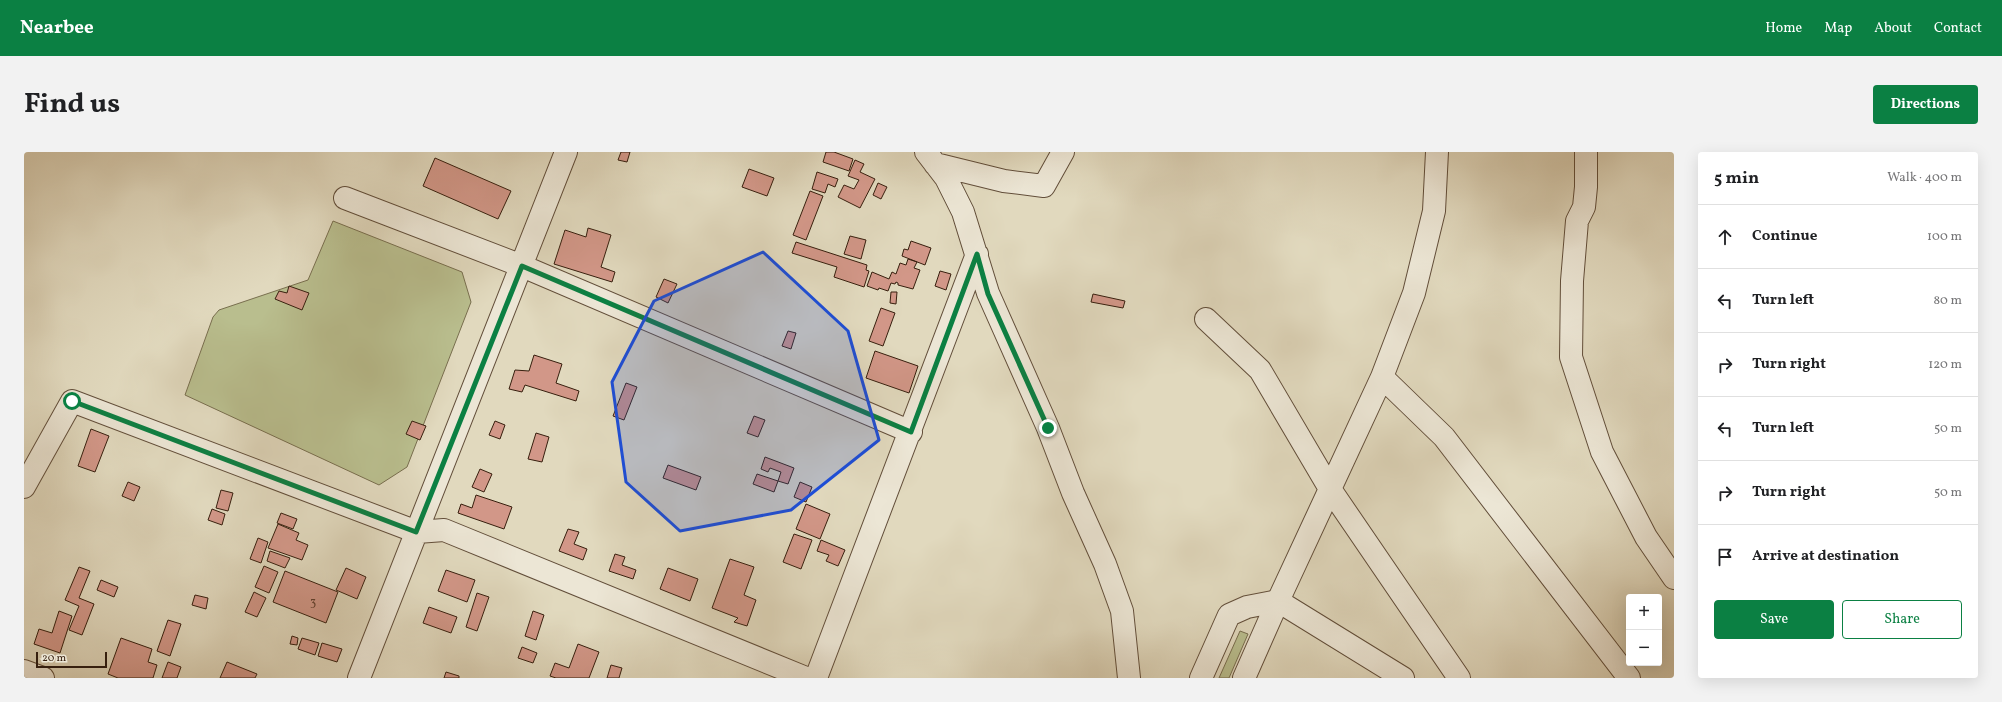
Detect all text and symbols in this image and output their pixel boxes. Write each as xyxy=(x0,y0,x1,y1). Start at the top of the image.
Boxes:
text: Nearbee xyxy=(20,15,94,41)
text: Home xyxy=(1765,19,1802,38)
text: Map xyxy=(1824,19,1852,38)
text: About xyxy=(1874,19,1912,38)
text: Contact xyxy=(1934,19,1982,38)
text: Find us xyxy=(24,85,120,124)
button: Directions xyxy=(1873,85,1978,124)
text: 5 min xyxy=(1714,167,1759,190)
text: Walk · 400 m xyxy=(1887,169,1962,187)
icon: ahead xyxy=(1714,226,1736,248)
text: Continue xyxy=(1752,226,1817,247)
text: 100 m xyxy=(1927,228,1962,246)
icon: left xyxy=(1714,290,1736,312)
text: Turn left xyxy=(1752,290,1814,311)
text: 80 m xyxy=(1933,292,1962,310)
icon: right xyxy=(1714,354,1736,376)
text: Turn right xyxy=(1752,354,1826,375)
text: 120 m xyxy=(1928,356,1962,374)
route start xyxy=(63,392,81,410)
icon: left xyxy=(1714,418,1736,440)
text: Turn left xyxy=(1752,418,1814,439)
route end xyxy=(1039,419,1057,437)
text: 50 m xyxy=(1934,420,1962,438)
icon: right xyxy=(1714,482,1736,504)
text: Turn right xyxy=(1752,482,1826,503)
text: 50 m xyxy=(1934,484,1962,502)
icon: arrive xyxy=(1714,546,1736,568)
text: Arrive at destination xyxy=(1752,546,1899,567)
map controls xyxy=(1626,594,1662,666)
button: + xyxy=(1626,594,1662,630)
house number: 3 xyxy=(310,595,316,611)
button: Save xyxy=(1714,600,1834,639)
button: Share xyxy=(1842,600,1962,639)
button: − xyxy=(1626,630,1662,666)
scale bar xyxy=(36,650,107,669)
text: 20 m xyxy=(42,651,66,666)

